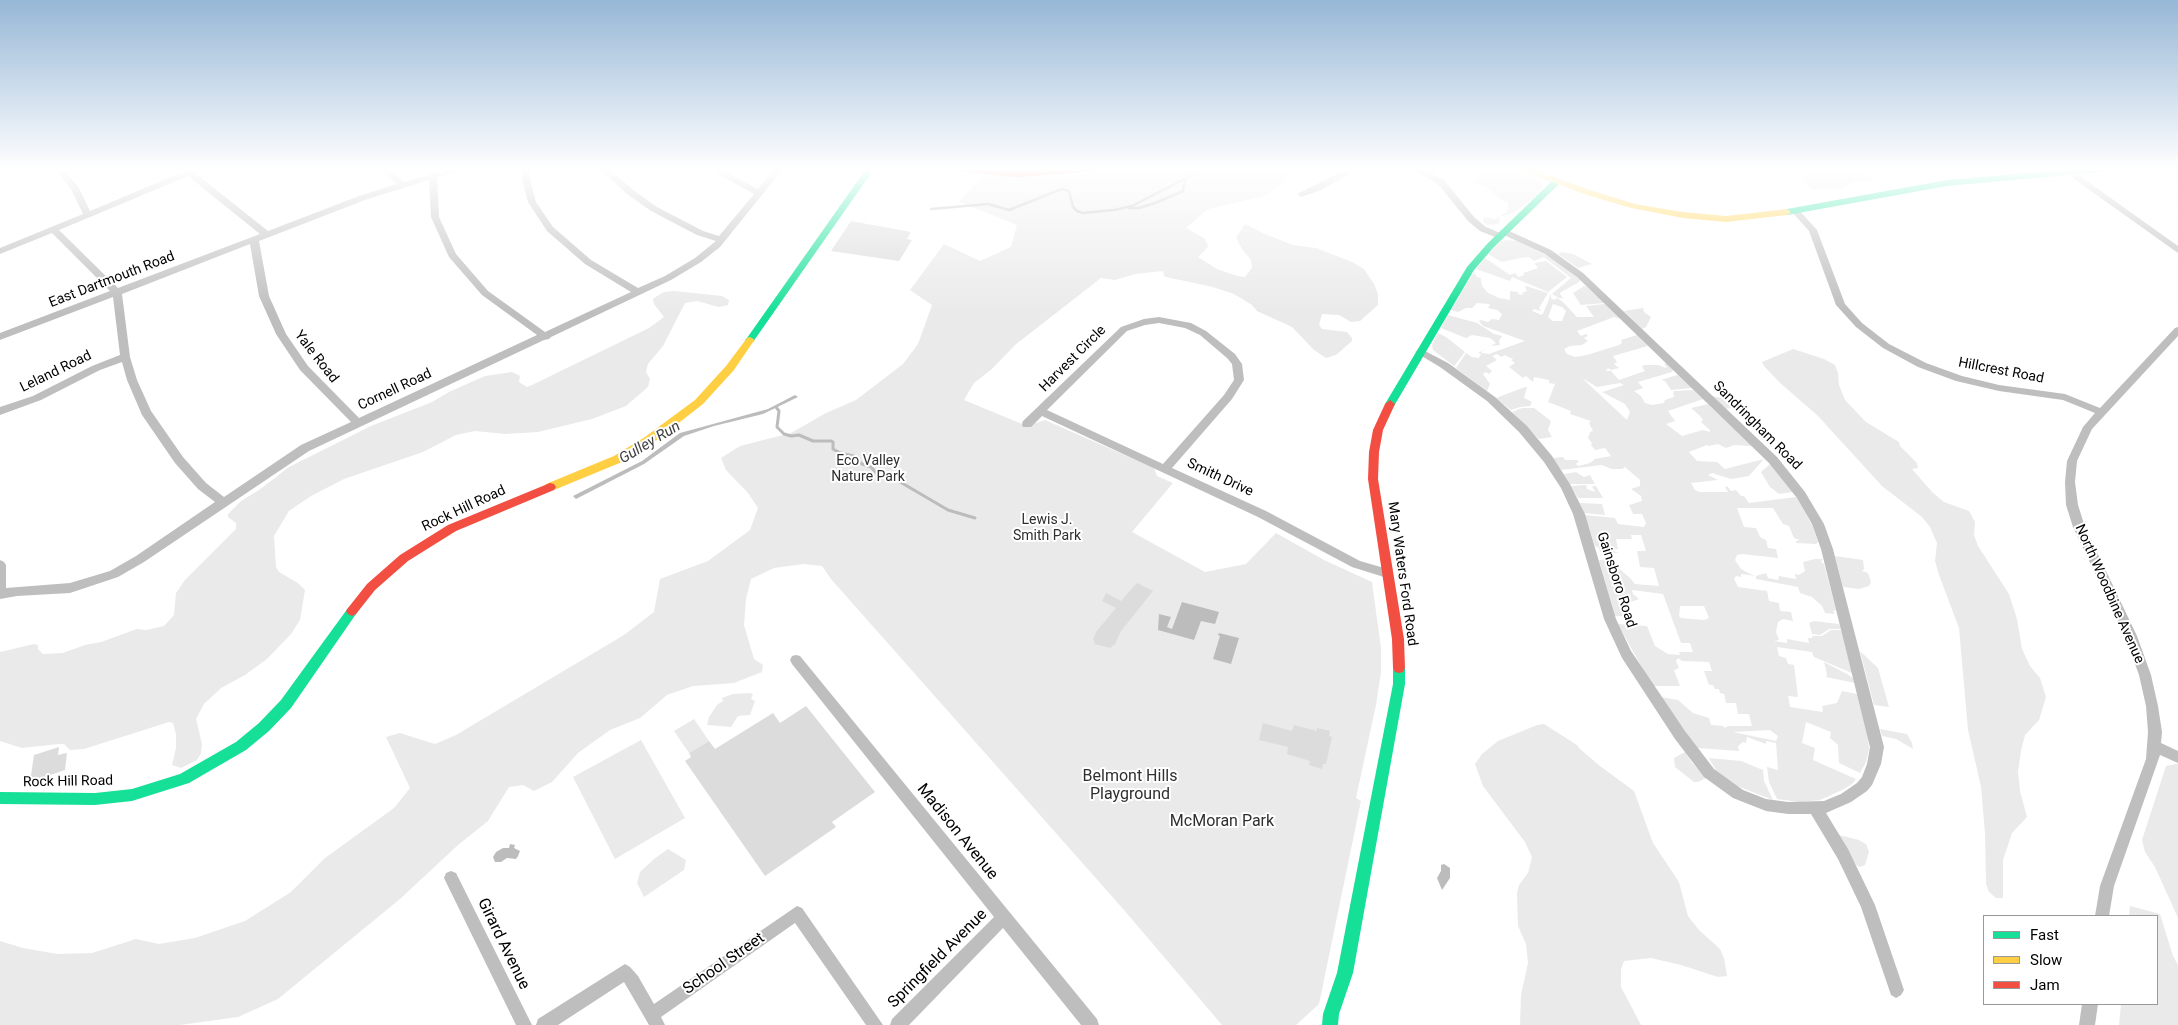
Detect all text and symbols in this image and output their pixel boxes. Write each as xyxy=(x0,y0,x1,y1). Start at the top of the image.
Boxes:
street label: East Dartmouth Road xyxy=(47,248,177,312)
street label: Harvest Circle xyxy=(1036,322,1110,396)
street label: Yale Road xyxy=(290,327,342,387)
street label: Leland Road xyxy=(18,348,94,396)
street label: Hillcrest Road xyxy=(1957,354,2045,388)
street label: Cornell Road xyxy=(355,366,435,414)
street label: Sandringham Road xyxy=(1709,378,1805,474)
water label: Gulley Run xyxy=(616,418,684,468)
park label: Eco Valley Nature Park xyxy=(831,453,905,486)
street label: Smith Drive xyxy=(1184,455,1256,501)
street label: Rock Hill Road xyxy=(420,482,508,536)
street label: Mary Waters Ford Road xyxy=(1384,501,1420,647)
park label: Lewis J. Smith Park xyxy=(1013,512,1081,544)
street label: North Woodbine Avenue xyxy=(2071,522,2147,666)
street label: Gainsboro Road xyxy=(1593,530,1639,630)
park label: Belmont Hills Playground xyxy=(1083,767,1177,805)
street label: Rock Hill Road xyxy=(23,773,113,791)
street label: Madison Avenue xyxy=(912,780,1002,884)
park label: McMoran Park xyxy=(1170,812,1274,832)
street label: Girard Avenue xyxy=(473,895,533,993)
street label: Springfield Avenue xyxy=(884,905,992,1013)
legend xyxy=(1983,915,2158,1005)
text: Fast xyxy=(2030,926,2059,944)
street label: School Street xyxy=(680,929,768,999)
text: Slow xyxy=(2030,951,2062,969)
text: Jam xyxy=(2030,976,2060,994)

